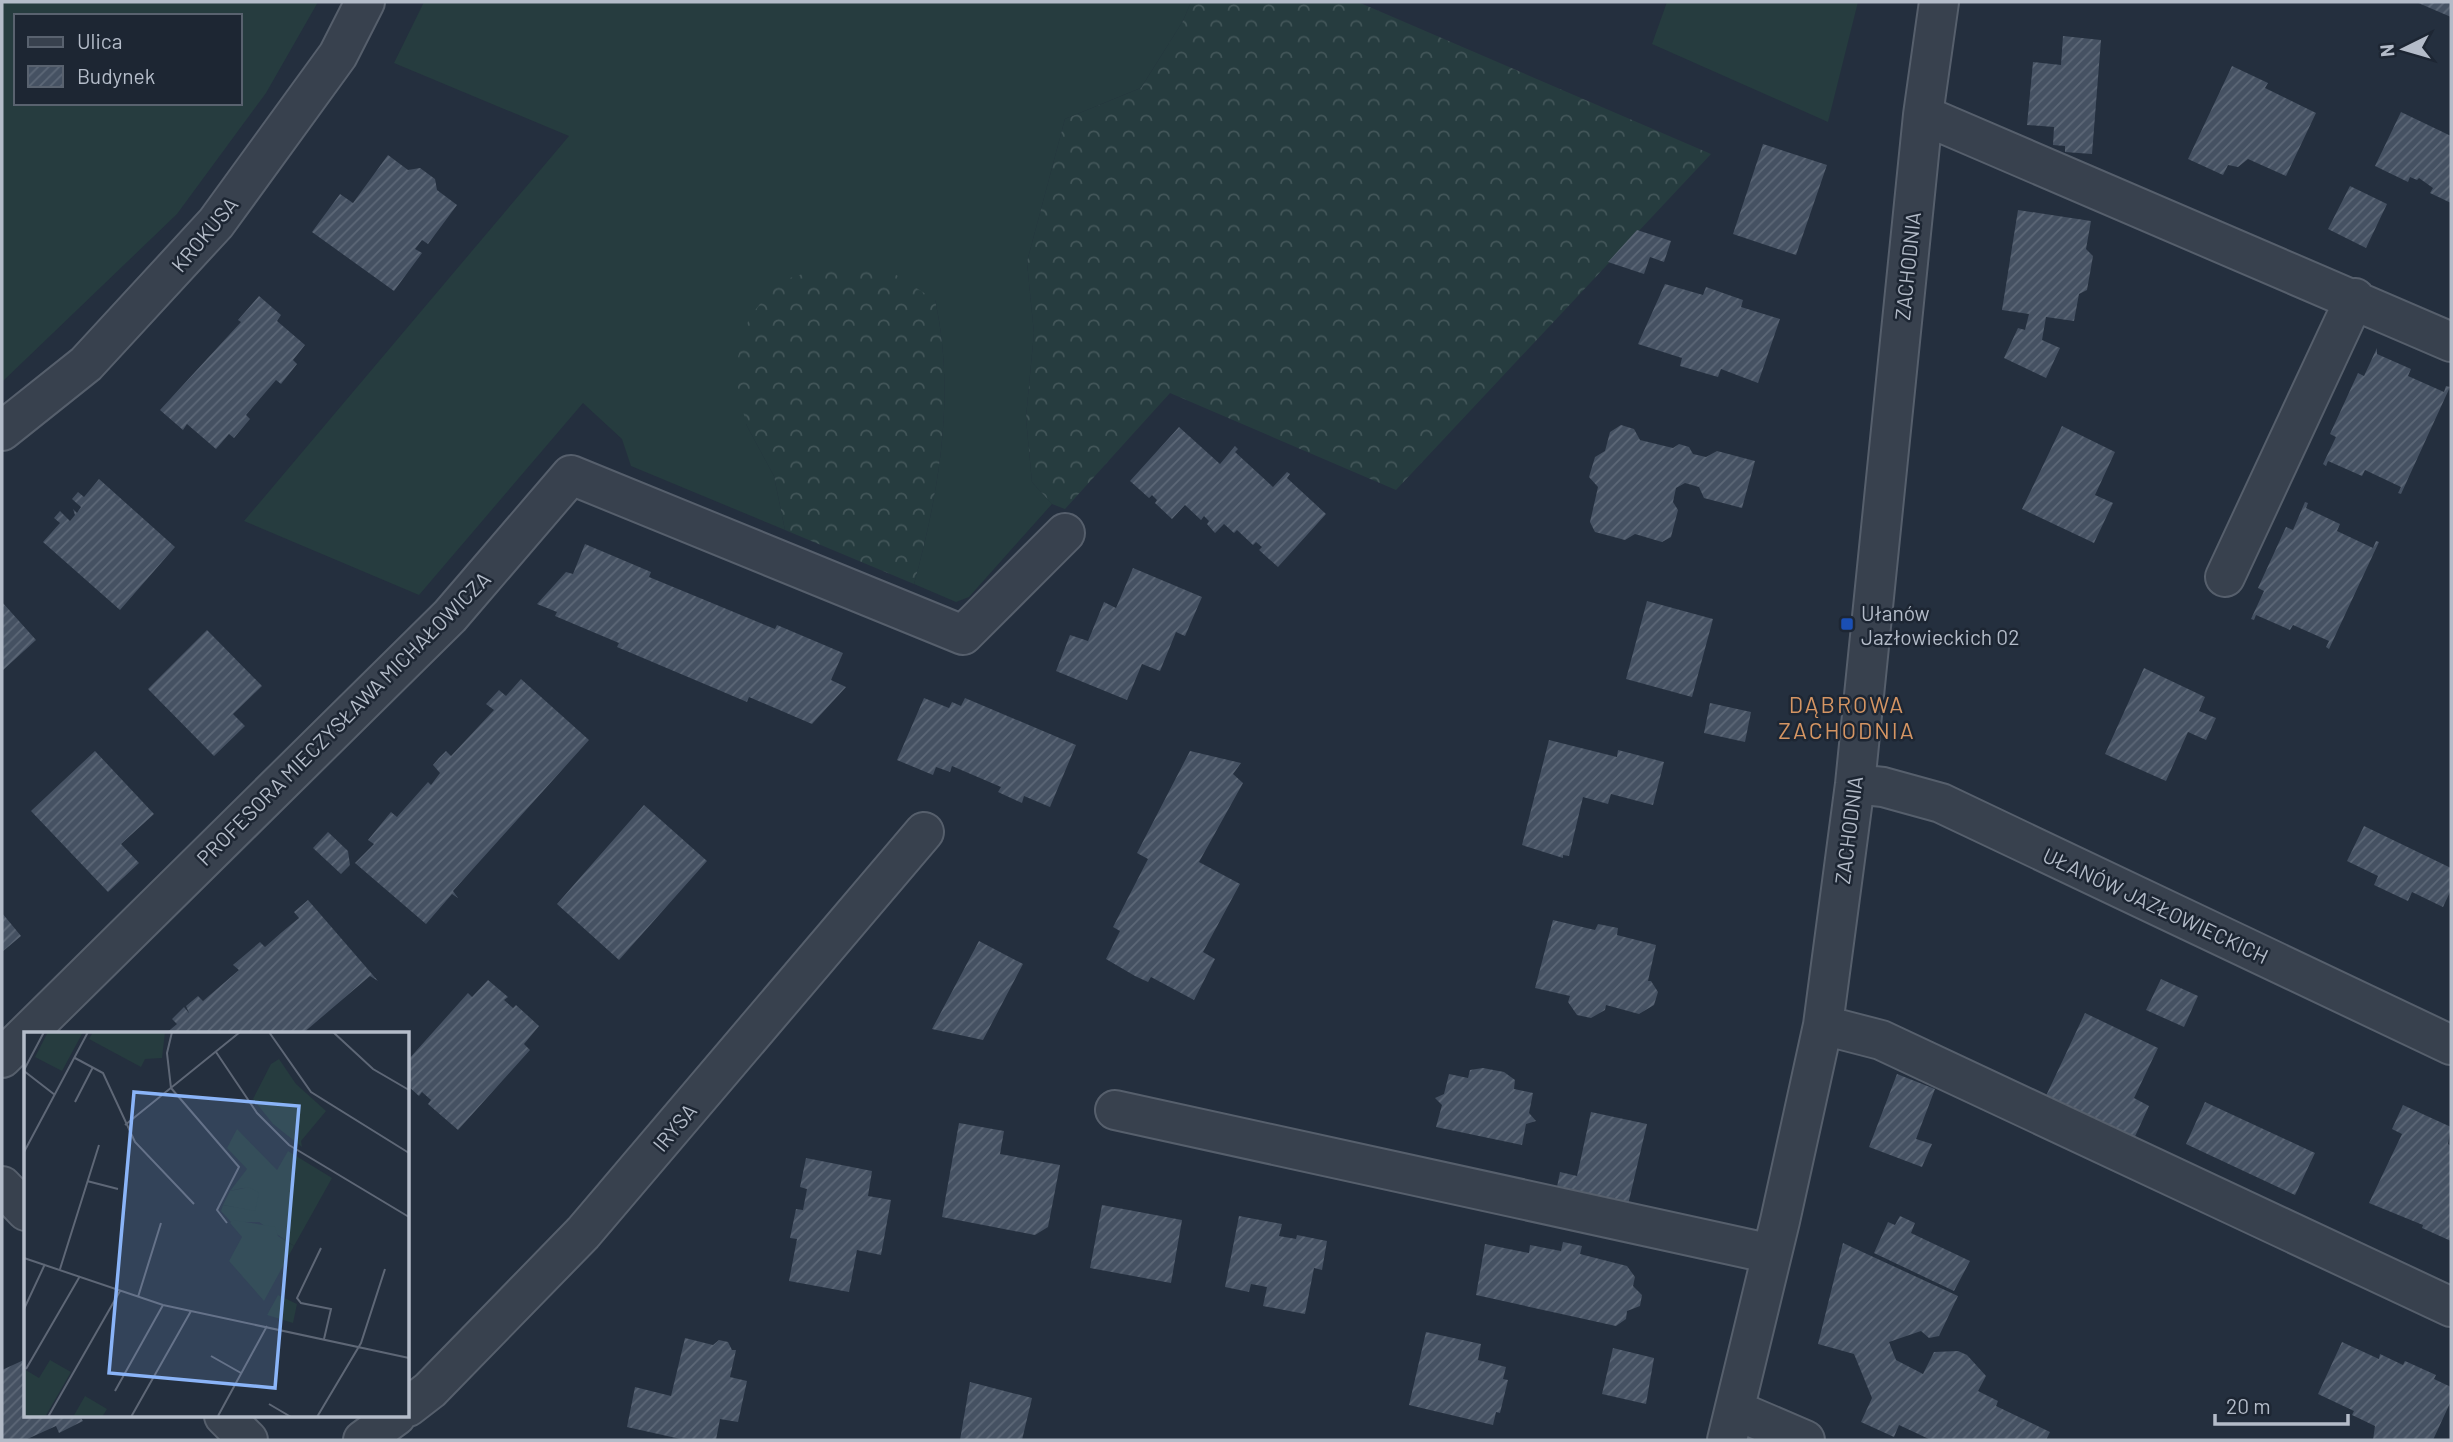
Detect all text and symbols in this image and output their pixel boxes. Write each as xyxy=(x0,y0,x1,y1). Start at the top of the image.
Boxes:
legend xyxy=(14,14,242,105)
north arrow xyxy=(2369,14,2439,84)
text: Ulica xyxy=(77,28,122,53)
text: N xyxy=(2375,43,2399,58)
text: Budynek xyxy=(77,63,155,88)
street label: KROKUSA xyxy=(165,191,243,277)
street label: ZACHODNIA xyxy=(1889,210,1925,321)
street label: PROFESORA MIECZYSŁAWA MICHAŁOWICZA xyxy=(191,566,495,870)
place label: Ułanów Jazłowieckich 02 xyxy=(1861,600,2019,649)
marker: Ułanów Jazłowieckich 02 xyxy=(1839,616,1855,632)
district label: DĄBROWA ZACHODNIA xyxy=(1778,690,1916,744)
street label: ZACHODNIA xyxy=(1829,774,1867,886)
street label: UŁANÓW JAZŁOWIECKICH xyxy=(2039,842,2273,968)
inset map xyxy=(24,1032,410,1418)
street label: IRYSA xyxy=(647,1098,701,1156)
scale bar xyxy=(2215,1382,2348,1426)
text: 20 m xyxy=(2226,1393,2271,1418)

